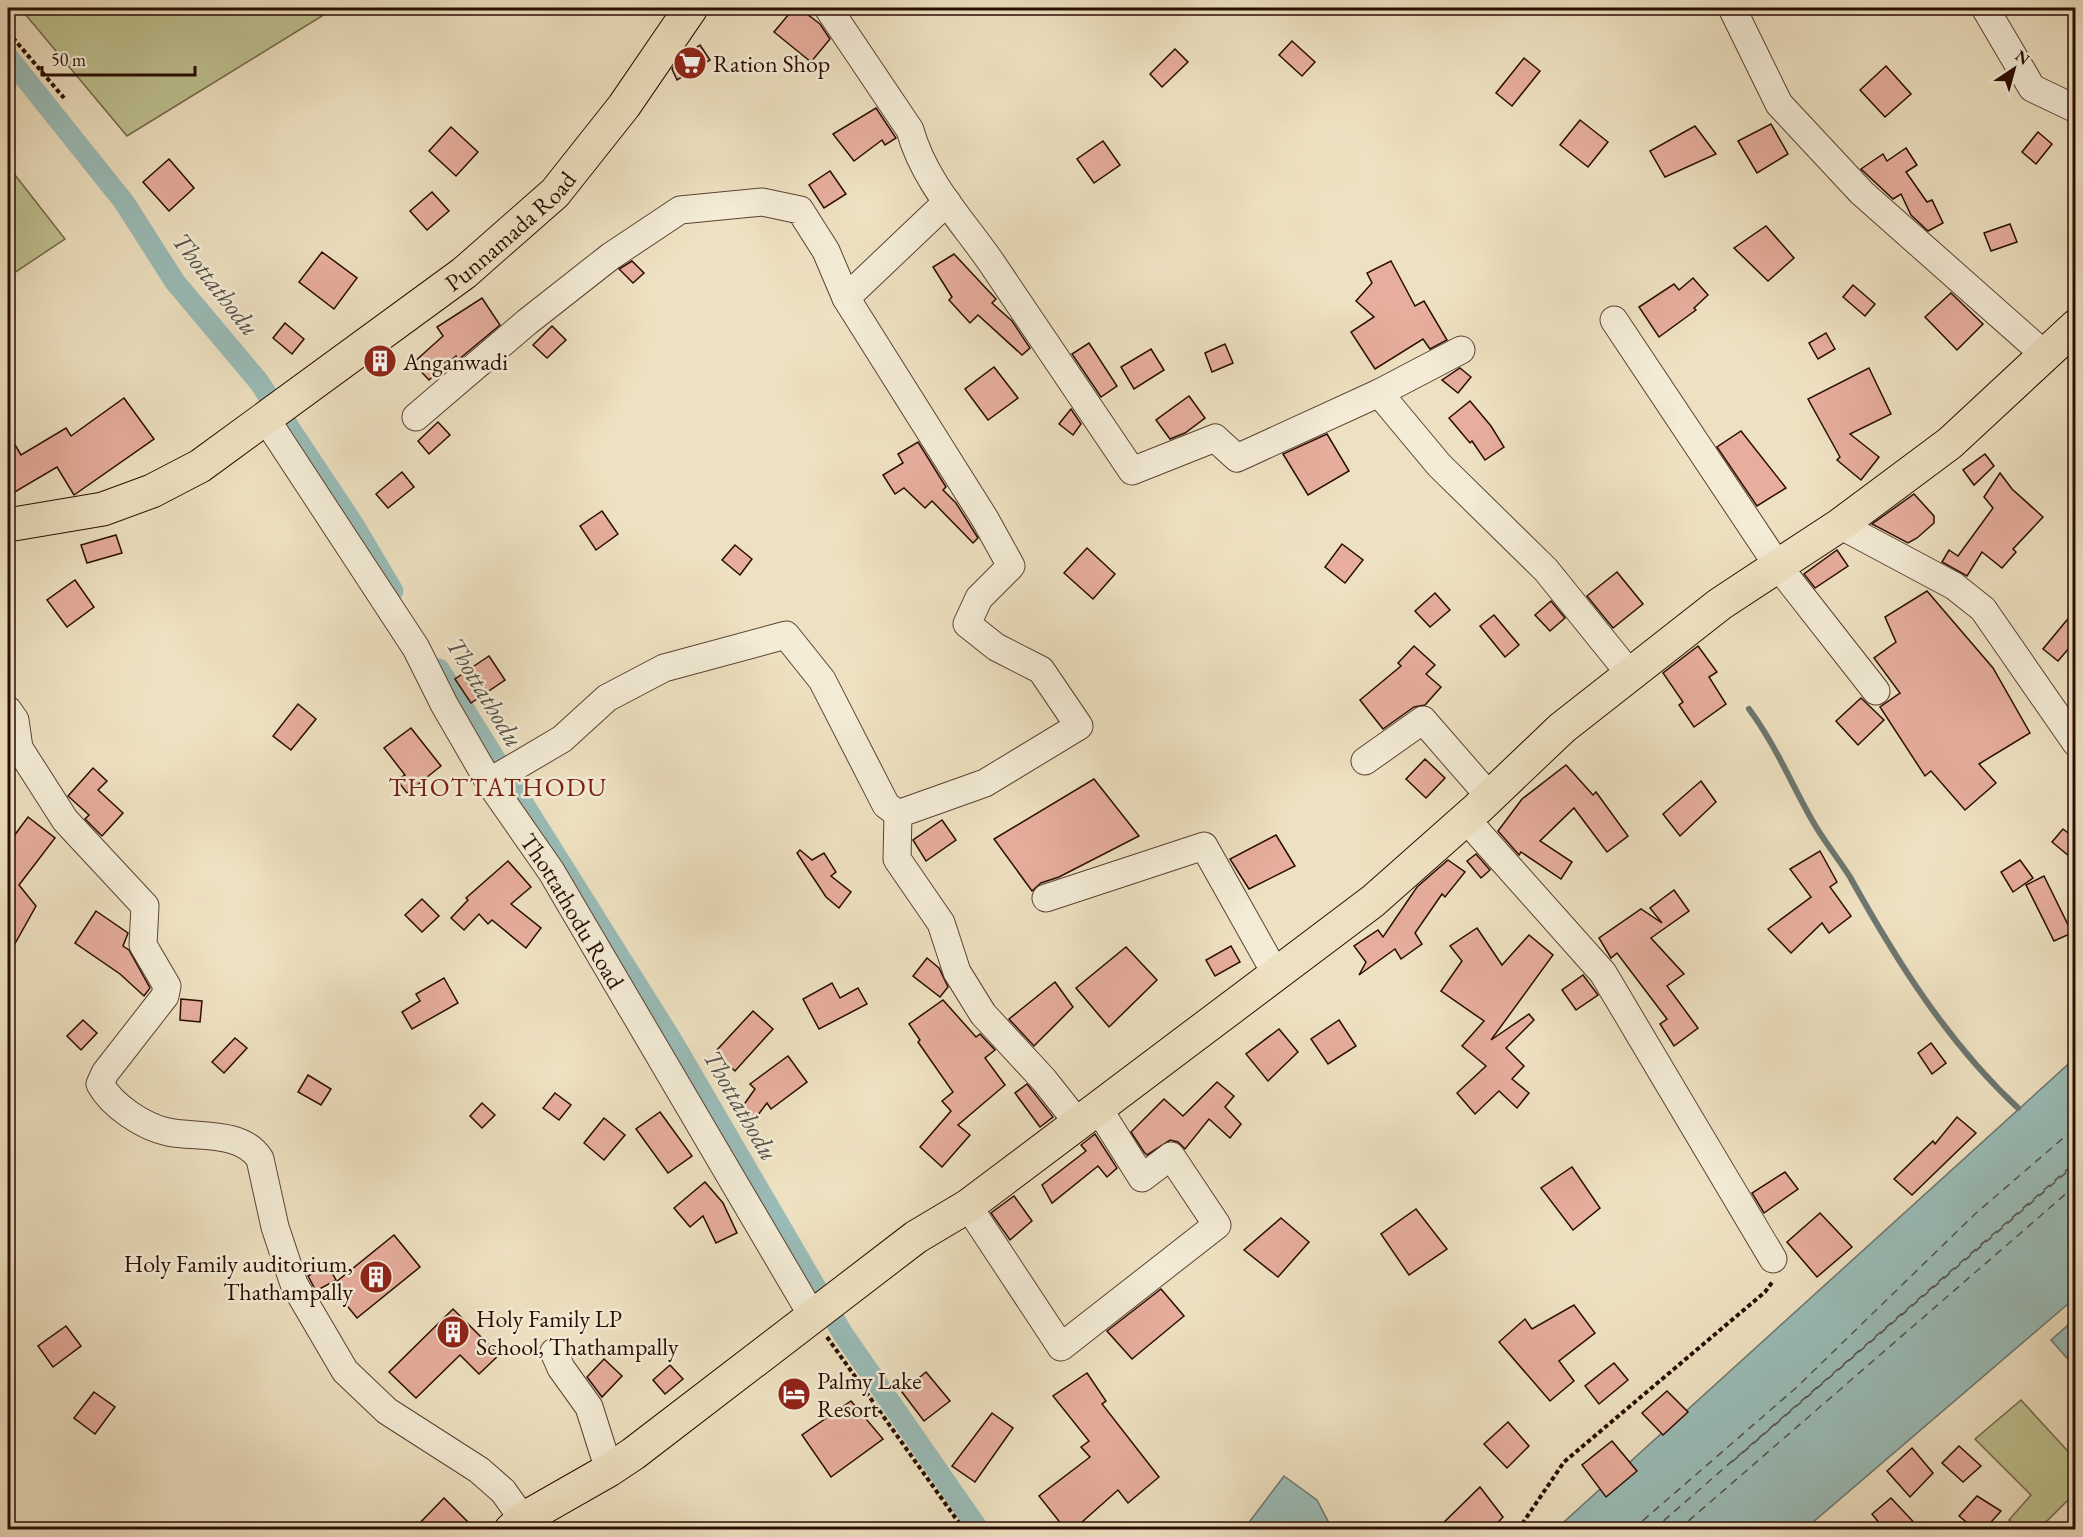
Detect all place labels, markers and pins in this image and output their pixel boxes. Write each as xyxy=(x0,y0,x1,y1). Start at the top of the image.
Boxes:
supermarket icon: Ration Shop xyxy=(672,45,708,81)
place label: Ration Shop xyxy=(713,48,830,79)
building icon: Anganwadi xyxy=(362,343,398,379)
place label: Anganwadi xyxy=(402,346,508,377)
place label: Holy Family auditorium, Thathampally xyxy=(124,1248,353,1307)
building icon: Holy Family auditorium, Thathampally xyxy=(358,1259,394,1295)
place label: Holy Family LP School, Thathampally xyxy=(476,1303,679,1362)
building icon: Holy Family LP School, Thathampally xyxy=(435,1314,471,1350)
place label: Palmy Lake Resort xyxy=(817,1365,922,1424)
hotel icon: Palmy Lake Resort xyxy=(776,1376,812,1412)

